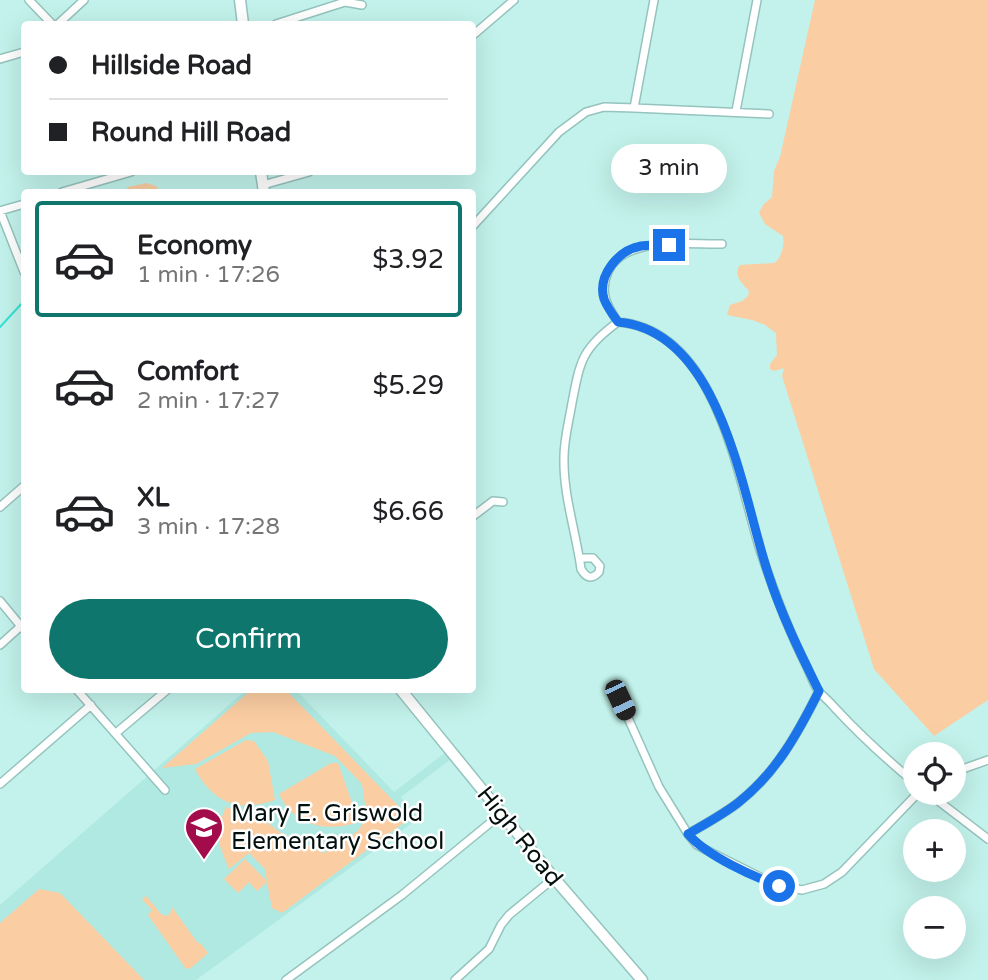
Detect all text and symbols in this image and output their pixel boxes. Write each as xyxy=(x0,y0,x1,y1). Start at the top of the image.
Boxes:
text: Hillside Road xyxy=(91,50,252,81)
text: Round Hill Road xyxy=(91,117,291,148)
callout: 3 min xyxy=(611,144,727,192)
text: 3 min xyxy=(638,154,700,182)
icon: car xyxy=(53,228,116,291)
route end xyxy=(653,229,685,261)
text: Economy xyxy=(137,230,252,261)
text: $3.92 xyxy=(372,244,444,275)
text: 1 min · 17:26 xyxy=(137,261,280,289)
icon: car xyxy=(53,354,116,417)
text: Comfort xyxy=(137,356,239,387)
text: $5.29 xyxy=(372,370,444,401)
text: 2 min · 17:27 xyxy=(137,387,280,415)
icon: car xyxy=(53,480,116,543)
text: XL xyxy=(137,482,169,513)
text: $6.66 xyxy=(372,496,444,527)
text: 3 min · 17:28 xyxy=(137,513,280,541)
button: Confirm xyxy=(49,599,448,679)
car xyxy=(602,677,639,723)
map controls xyxy=(903,742,966,959)
button: locate xyxy=(903,742,966,805)
street label: High Road xyxy=(471,780,569,892)
place label: Mary E. Griswold Elementary School xyxy=(231,799,444,856)
school or university icon: Mary E. Griswold Elementary School xyxy=(183,806,225,861)
button: + xyxy=(903,819,966,882)
route start xyxy=(763,870,795,902)
button: − xyxy=(903,896,966,959)

